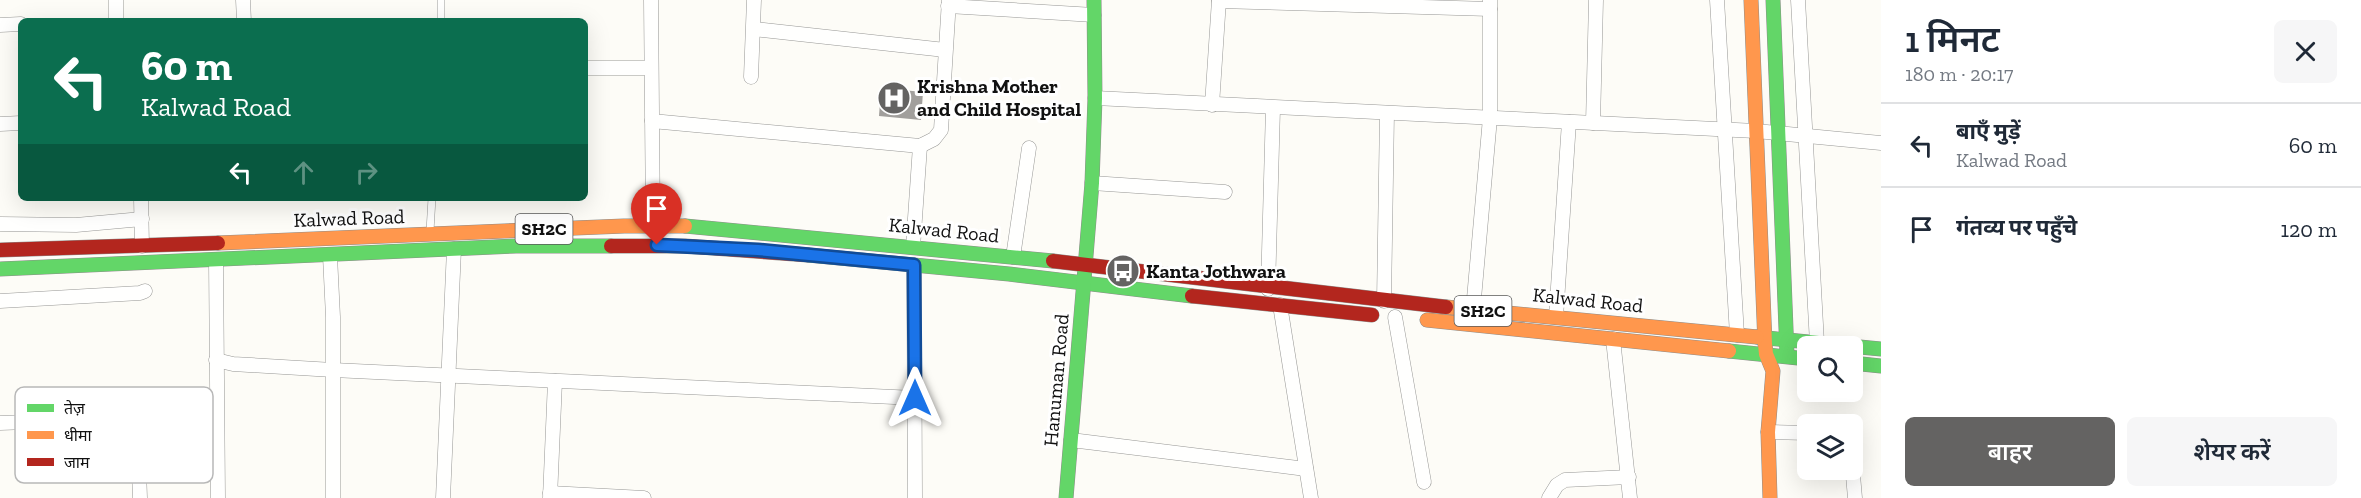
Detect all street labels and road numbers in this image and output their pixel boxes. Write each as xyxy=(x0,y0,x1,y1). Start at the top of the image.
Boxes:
street label: Kalwad Road xyxy=(293,204,405,232)
street label: Kalwad Road xyxy=(887,212,1001,248)
road number: SH2C xyxy=(516,214,572,244)
street label: Kalwad Road xyxy=(1531,282,1645,318)
road number: SH2C xyxy=(1454,296,1512,326)
street label: Hanuman Road xyxy=(1038,313,1074,447)

